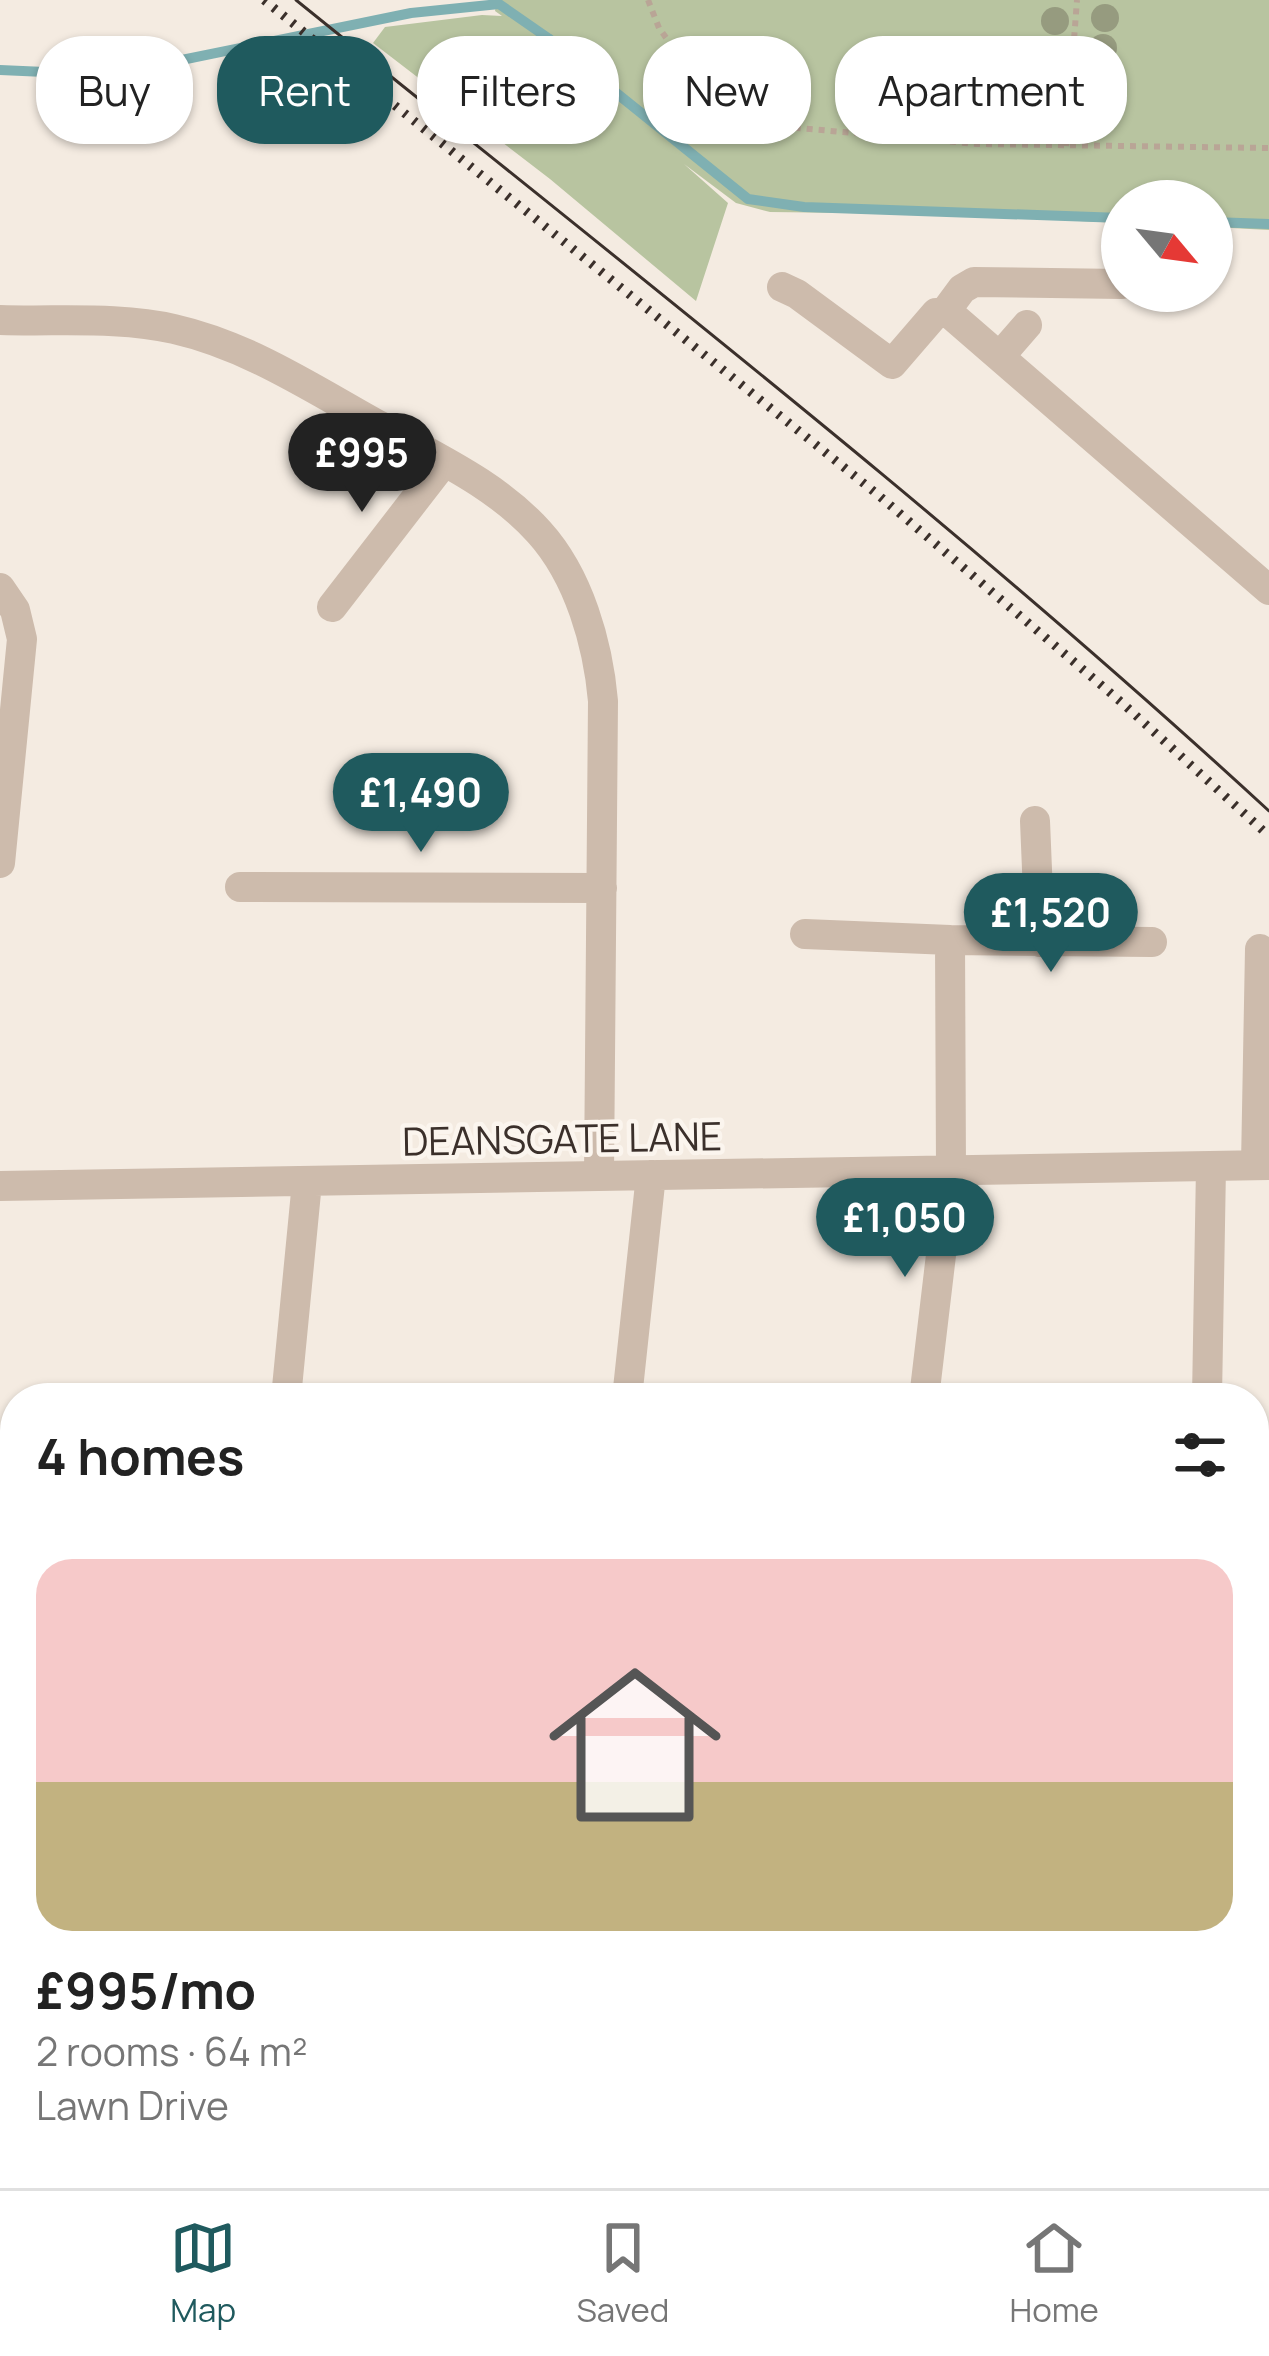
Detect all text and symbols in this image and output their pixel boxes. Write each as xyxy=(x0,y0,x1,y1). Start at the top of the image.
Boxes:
chip: Buy xyxy=(36,36,193,144)
chip: Rent xyxy=(217,36,393,144)
chip: Filters xyxy=(417,36,619,144)
chip: New xyxy=(643,36,811,144)
chip: Apartment xyxy=(835,36,1127,144)
north arrow xyxy=(1101,180,1233,312)
map controls xyxy=(1101,180,1233,312)
pin: £995 xyxy=(291,413,433,515)
text: £995 xyxy=(315,425,409,479)
pin: £1,490 xyxy=(323,753,519,855)
text: £1,490 xyxy=(360,765,482,819)
pin: £1,520 xyxy=(953,873,1149,975)
text: £1,520 xyxy=(991,885,1111,939)
street label: DEANSGATE LANE xyxy=(402,1108,722,1168)
pin: £1,050 xyxy=(807,1178,1003,1280)
text: £1,050 xyxy=(843,1190,967,1244)
text: 4 homes xyxy=(36,1421,244,1490)
icon: filters xyxy=(1167,1422,1233,1488)
icon: home xyxy=(527,1637,743,1853)
text: £995/mo xyxy=(36,1955,256,2024)
text: 2 rooms · 64 m² xyxy=(36,2024,307,2078)
text: Lawn Drive xyxy=(36,2078,229,2132)
tab: Map xyxy=(170,2215,236,2332)
tab: Saved xyxy=(576,2215,669,2332)
tab: Home xyxy=(1010,2215,1099,2332)

